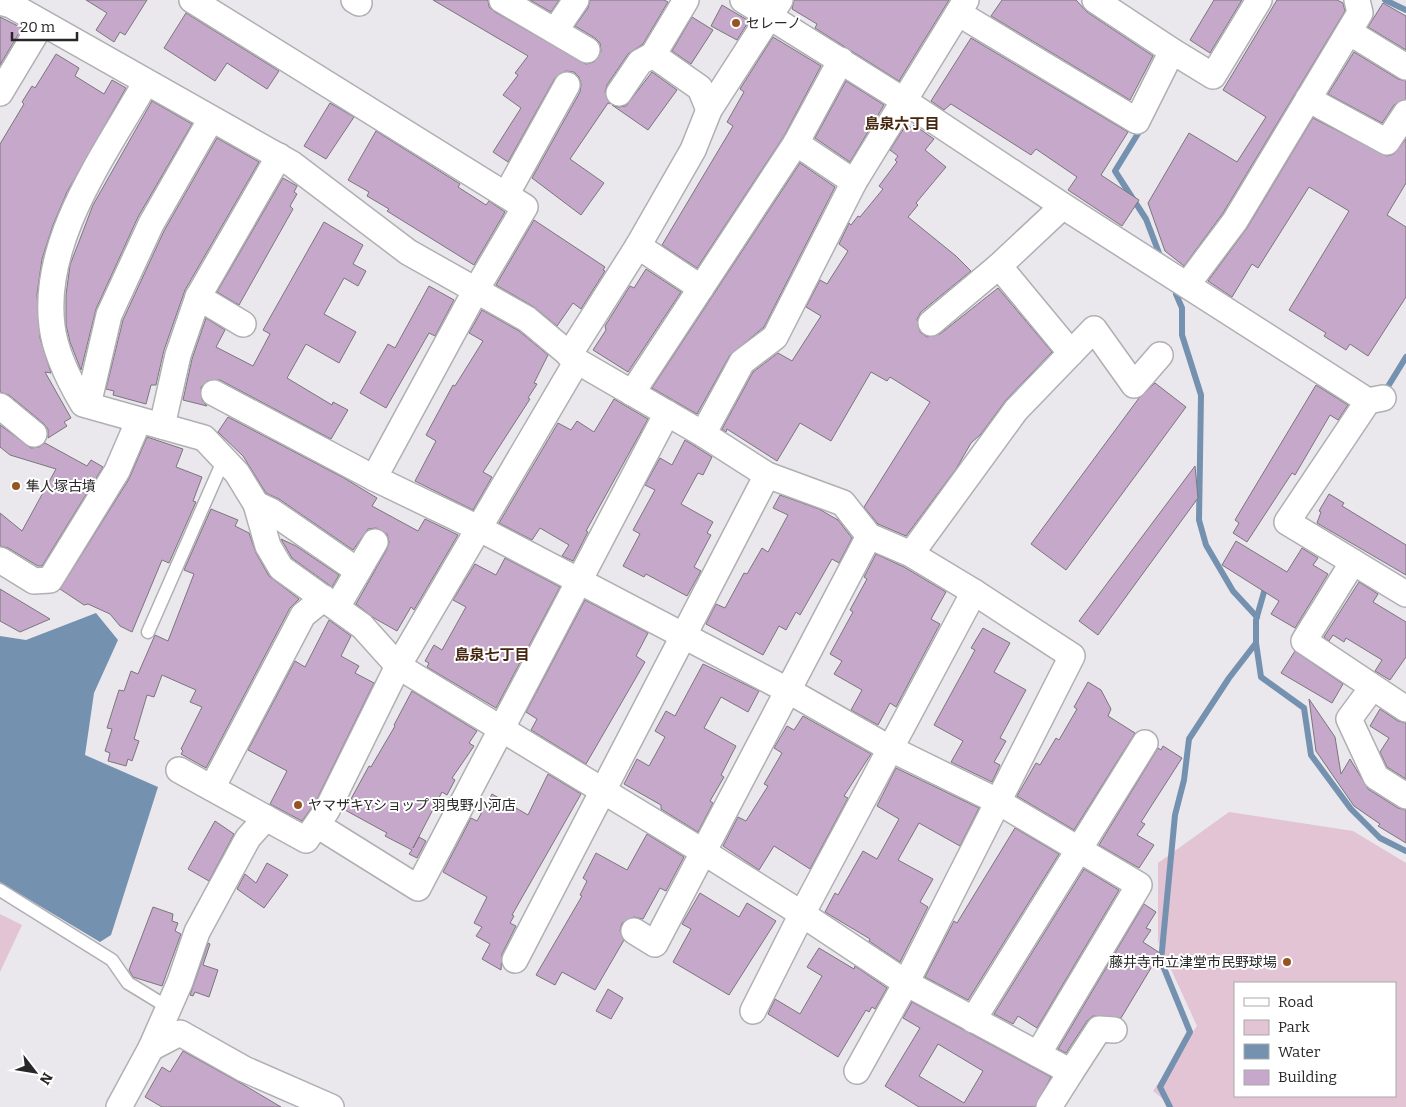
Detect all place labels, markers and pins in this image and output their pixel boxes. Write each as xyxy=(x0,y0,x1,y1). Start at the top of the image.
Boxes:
place label: セレーノ xyxy=(746,15,801,32)
marker: セレーノ xyxy=(730,17,742,29)
place label: 隼人塚古墳 xyxy=(26,478,96,495)
marker: 隼人塚古墳 xyxy=(10,480,22,492)
place label: ヤマザキYショップ 羽曳野小河店 xyxy=(308,797,516,814)
marker: ヤマザキYショップ 羽曳野小河店 xyxy=(292,799,304,811)
place label: 藤井寺市立津堂市民野球場 xyxy=(1109,954,1277,971)
marker: 藤井寺市立津堂市民野球場 xyxy=(1281,956,1293,968)

